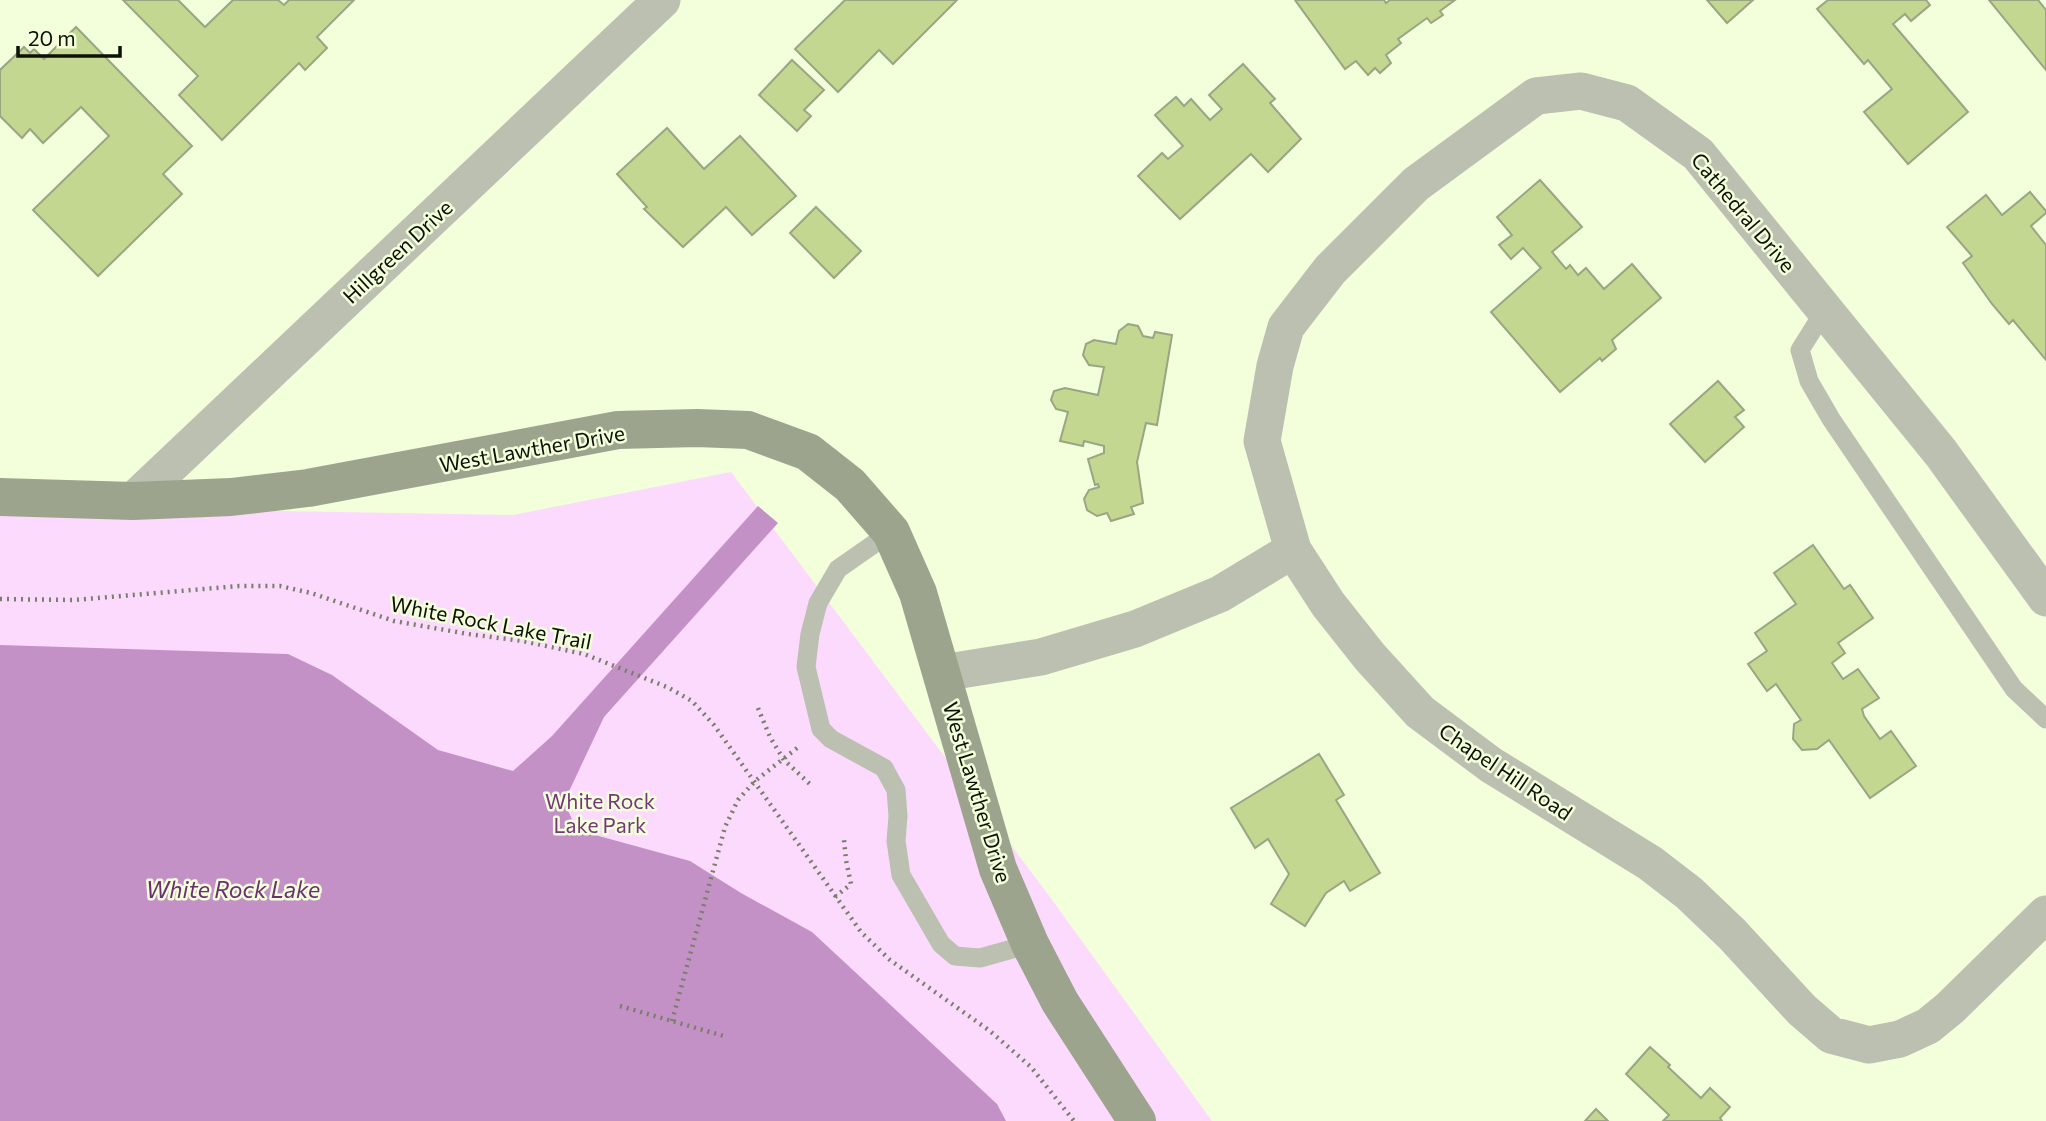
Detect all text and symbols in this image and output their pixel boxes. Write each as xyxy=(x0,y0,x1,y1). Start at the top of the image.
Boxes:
scale bar xyxy=(18,14,119,58)
text: 20 m xyxy=(28,25,76,50)
street label: Cathedral Drive xyxy=(1687,147,1801,277)
street label: Hillgreen Drive xyxy=(337,194,457,308)
street label: West Lawther Drive xyxy=(437,419,627,477)
street label: White Rock Lake Trail xyxy=(388,590,594,654)
street label: West Lawther Drive xyxy=(939,699,1017,885)
street label: Chapel Hill Road xyxy=(1435,717,1577,825)
park label: White Rock Lake Park xyxy=(545,788,655,837)
water label: White Rock Lake xyxy=(146,875,320,903)

